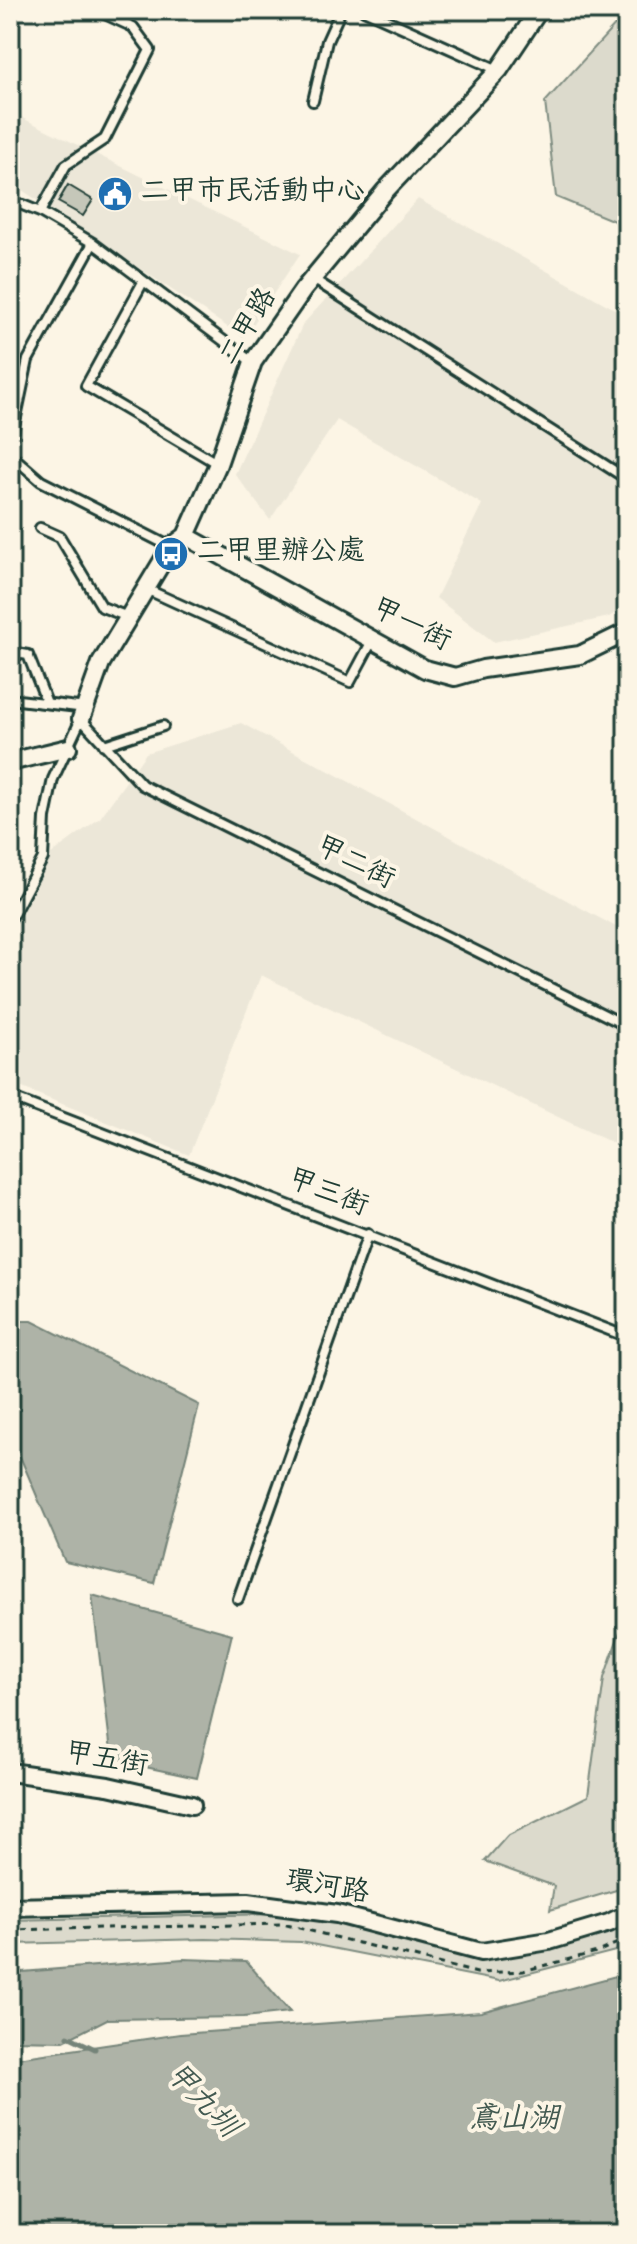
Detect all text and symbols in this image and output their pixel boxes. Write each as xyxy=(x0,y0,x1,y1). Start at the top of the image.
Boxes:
place label: 二甲市民活動中心 xyxy=(141,174,365,214)
public building icon: 二甲市民活動中心 xyxy=(96,175,134,213)
street label: 二甲路 xyxy=(211,282,289,374)
place label: 二甲里辦公處 xyxy=(197,534,365,574)
bus stop icon: 二甲里辦公處 xyxy=(152,535,190,573)
street label: 甲一街 xyxy=(363,591,457,663)
street label: 甲二街 xyxy=(307,829,401,901)
street label: 甲三街 xyxy=(281,1161,373,1229)
street label: 甲五街 xyxy=(61,1735,151,1789)
street label: 環河路 xyxy=(282,1862,372,1916)
water label: 甲九圳 xyxy=(153,2055,249,2151)
water label: 鳶山湖 xyxy=(469,2100,562,2143)

